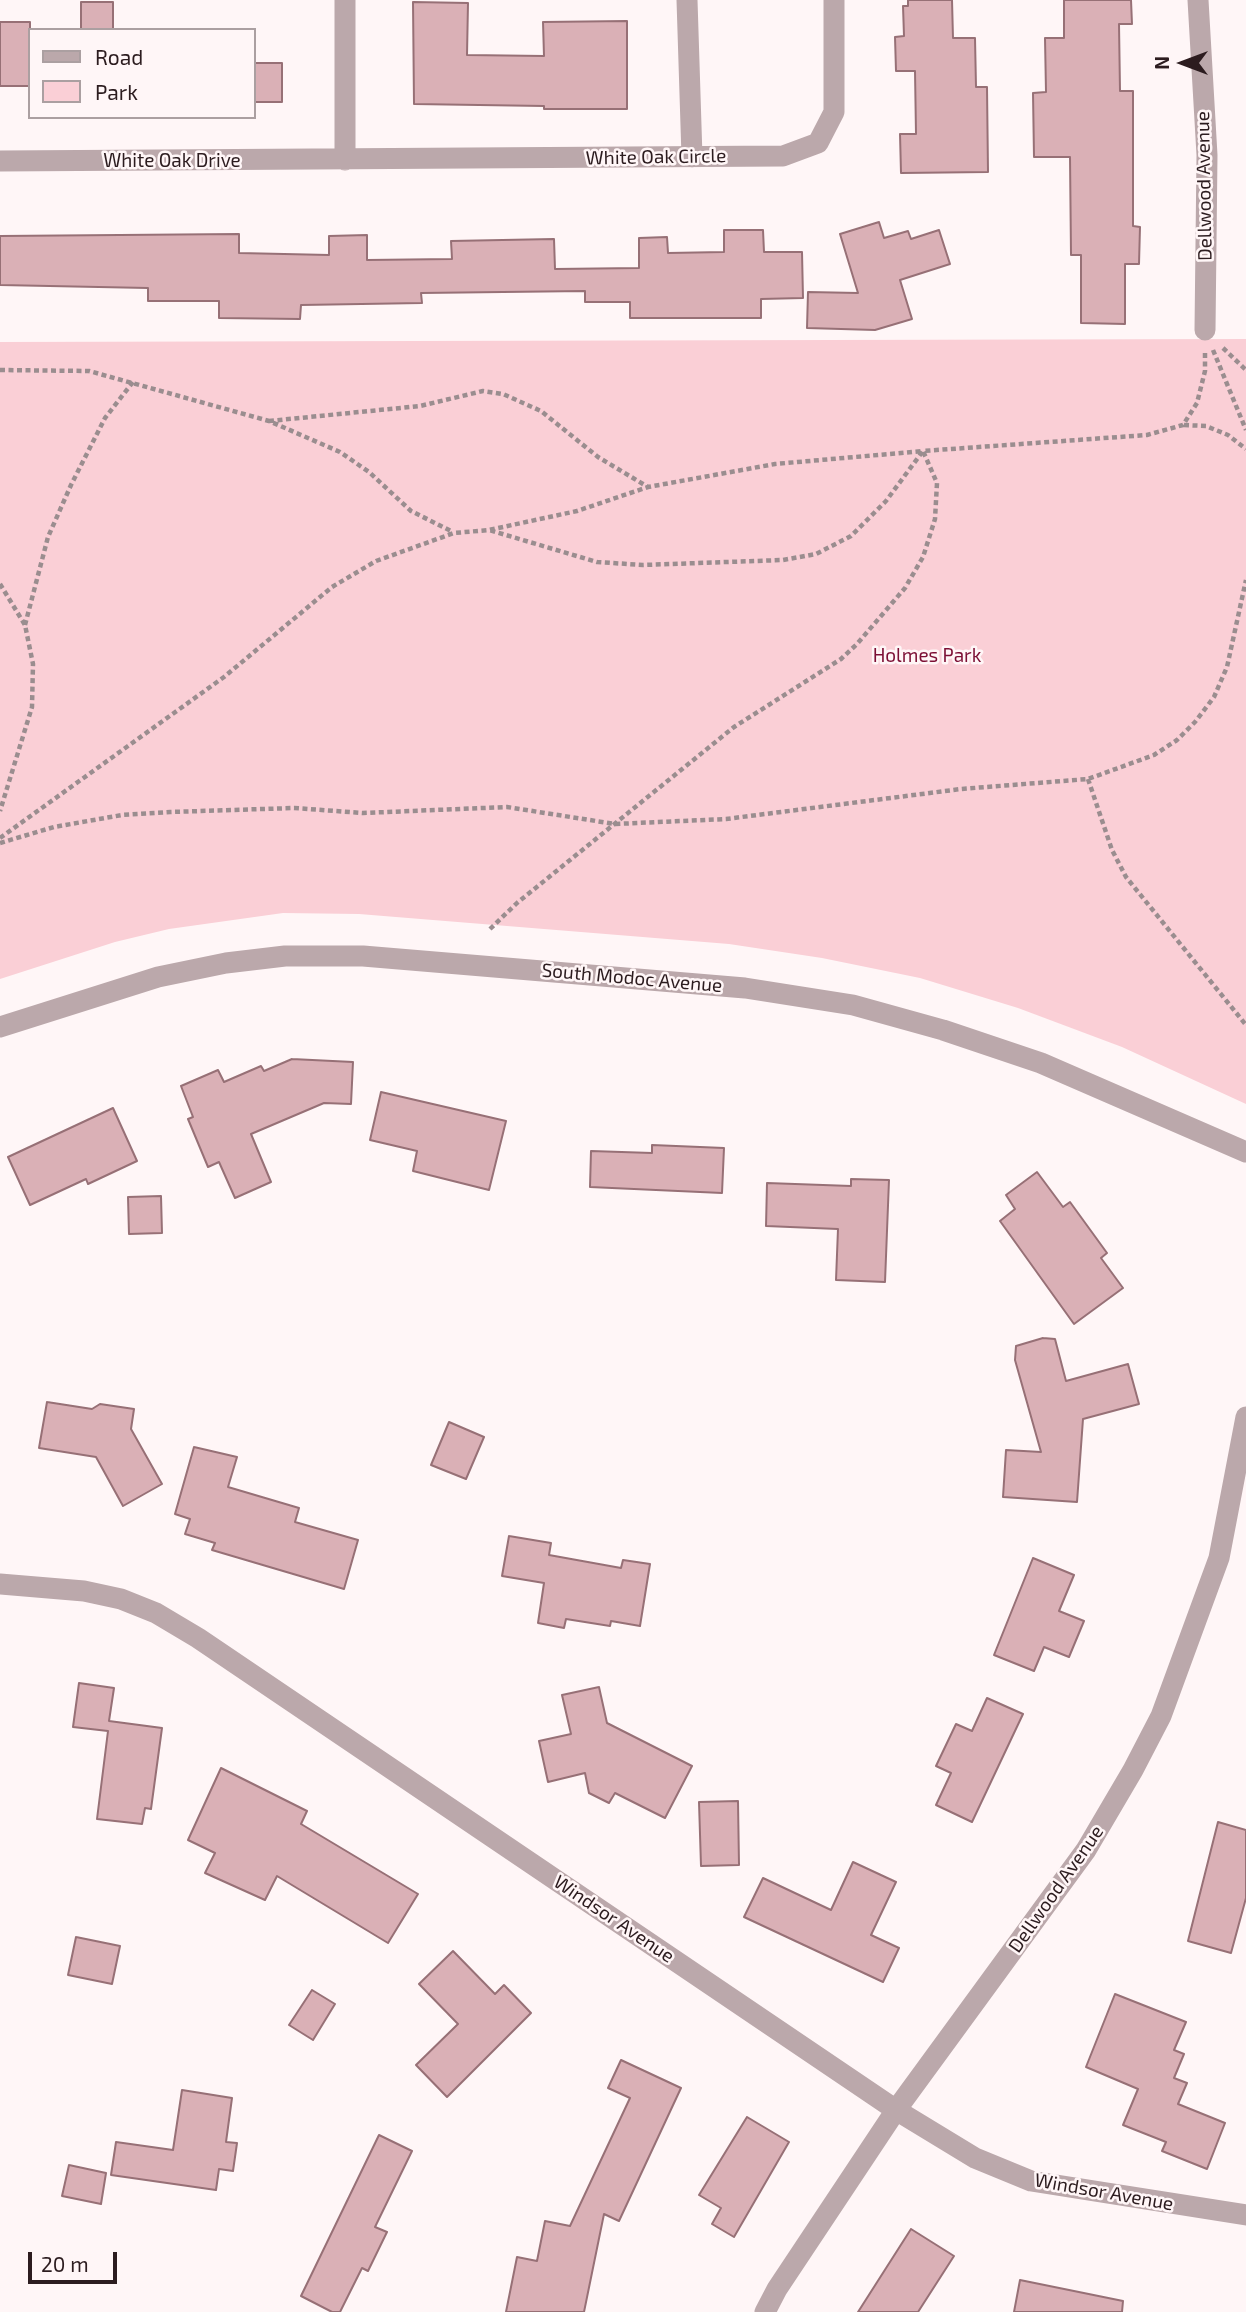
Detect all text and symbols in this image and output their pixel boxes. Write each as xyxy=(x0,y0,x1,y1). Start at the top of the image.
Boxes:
legend xyxy=(28,28,256,119)
north arrow xyxy=(1148,28,1218,98)
text: Road xyxy=(95,44,143,69)
text: N xyxy=(1150,56,1173,70)
text: Park xyxy=(95,79,138,104)
street label: Dellwood Avenue xyxy=(1191,111,1217,261)
street label: White Oak Circle xyxy=(586,144,726,170)
street label: White Oak Drive xyxy=(103,150,241,172)
park label: Holmes Park xyxy=(873,645,981,667)
street label: South Modoc Avenue xyxy=(541,959,723,997)
street label: Dellwood Avenue xyxy=(1004,1821,1108,1957)
street label: Windsor Avenue xyxy=(549,1870,679,1968)
street label: Windsor Avenue xyxy=(1033,2169,1175,2215)
scale bar xyxy=(32,2238,121,2282)
text: 20 m xyxy=(41,2251,89,2276)

